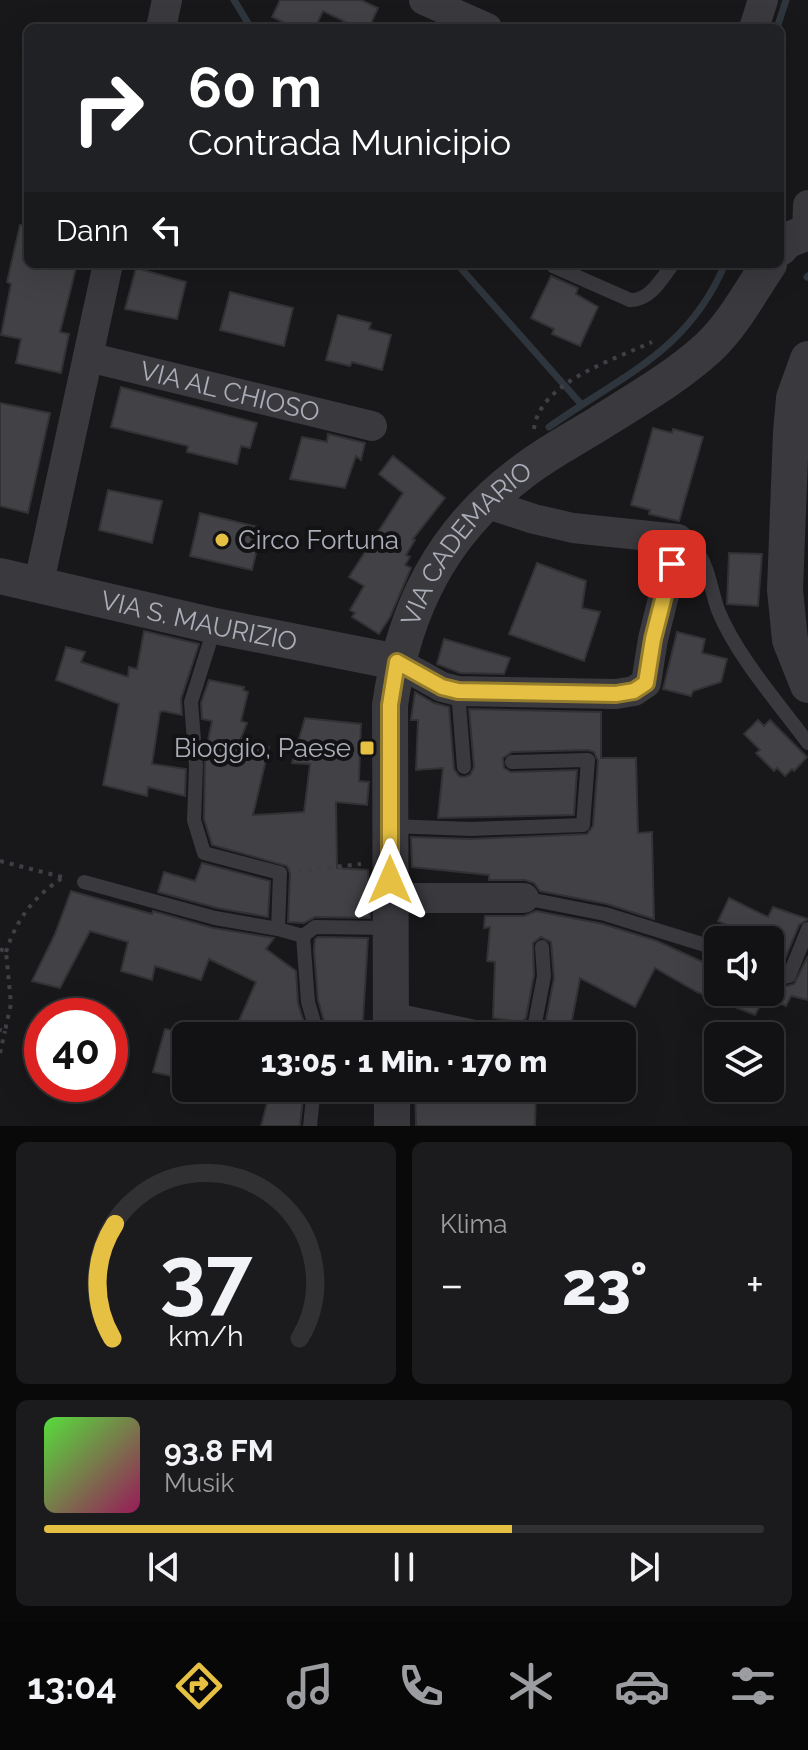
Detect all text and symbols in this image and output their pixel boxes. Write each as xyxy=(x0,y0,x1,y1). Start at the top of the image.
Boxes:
text: 60 m xyxy=(188,54,322,120)
icon: right xyxy=(56,56,160,160)
text: Contrada Municipio xyxy=(188,121,511,163)
icon: left xyxy=(145,208,189,252)
text: Dann xyxy=(56,213,129,248)
street label: VIA AL CHIOSO xyxy=(137,355,323,428)
street label: VIA CADEMARIO xyxy=(395,455,537,630)
place label: Circo Fortuna xyxy=(238,525,399,555)
pin xyxy=(638,530,706,598)
marker: Circo Fortuna xyxy=(213,531,231,549)
icon: arrive xyxy=(650,542,694,586)
street label: VIA S. MAURIZIO xyxy=(98,585,300,657)
place label: Bioggio, Paese xyxy=(174,733,351,763)
marker: Bioggio, Paese xyxy=(358,739,376,757)
position arrow xyxy=(348,838,432,922)
map controls xyxy=(704,926,784,1102)
button: sound xyxy=(704,926,784,1006)
speed limit sign: 40 xyxy=(24,998,128,1102)
button: layers xyxy=(704,1022,784,1102)
text: 13:05 · 1 Min. · 170 m xyxy=(261,1044,547,1079)
text: Klima xyxy=(440,1209,508,1239)
text: 37 xyxy=(159,1227,253,1324)
text: 23° xyxy=(562,1249,648,1319)
text: − xyxy=(440,1259,464,1310)
text: + xyxy=(746,1259,764,1310)
text: km/h xyxy=(168,1319,244,1353)
text: 93.8 FM xyxy=(164,1433,274,1468)
text: Musik xyxy=(164,1468,234,1498)
icon: previous xyxy=(142,1545,186,1589)
icon: pause xyxy=(382,1545,426,1589)
icon: next xyxy=(622,1545,666,1589)
icon: directions xyxy=(171,1658,227,1714)
icon: music xyxy=(282,1658,338,1714)
icon: phone xyxy=(393,1658,449,1714)
icon: climate xyxy=(503,1658,559,1714)
icon: car xyxy=(614,1658,670,1714)
icon: filters xyxy=(725,1658,781,1714)
text: 13:04 xyxy=(27,1665,117,1707)

